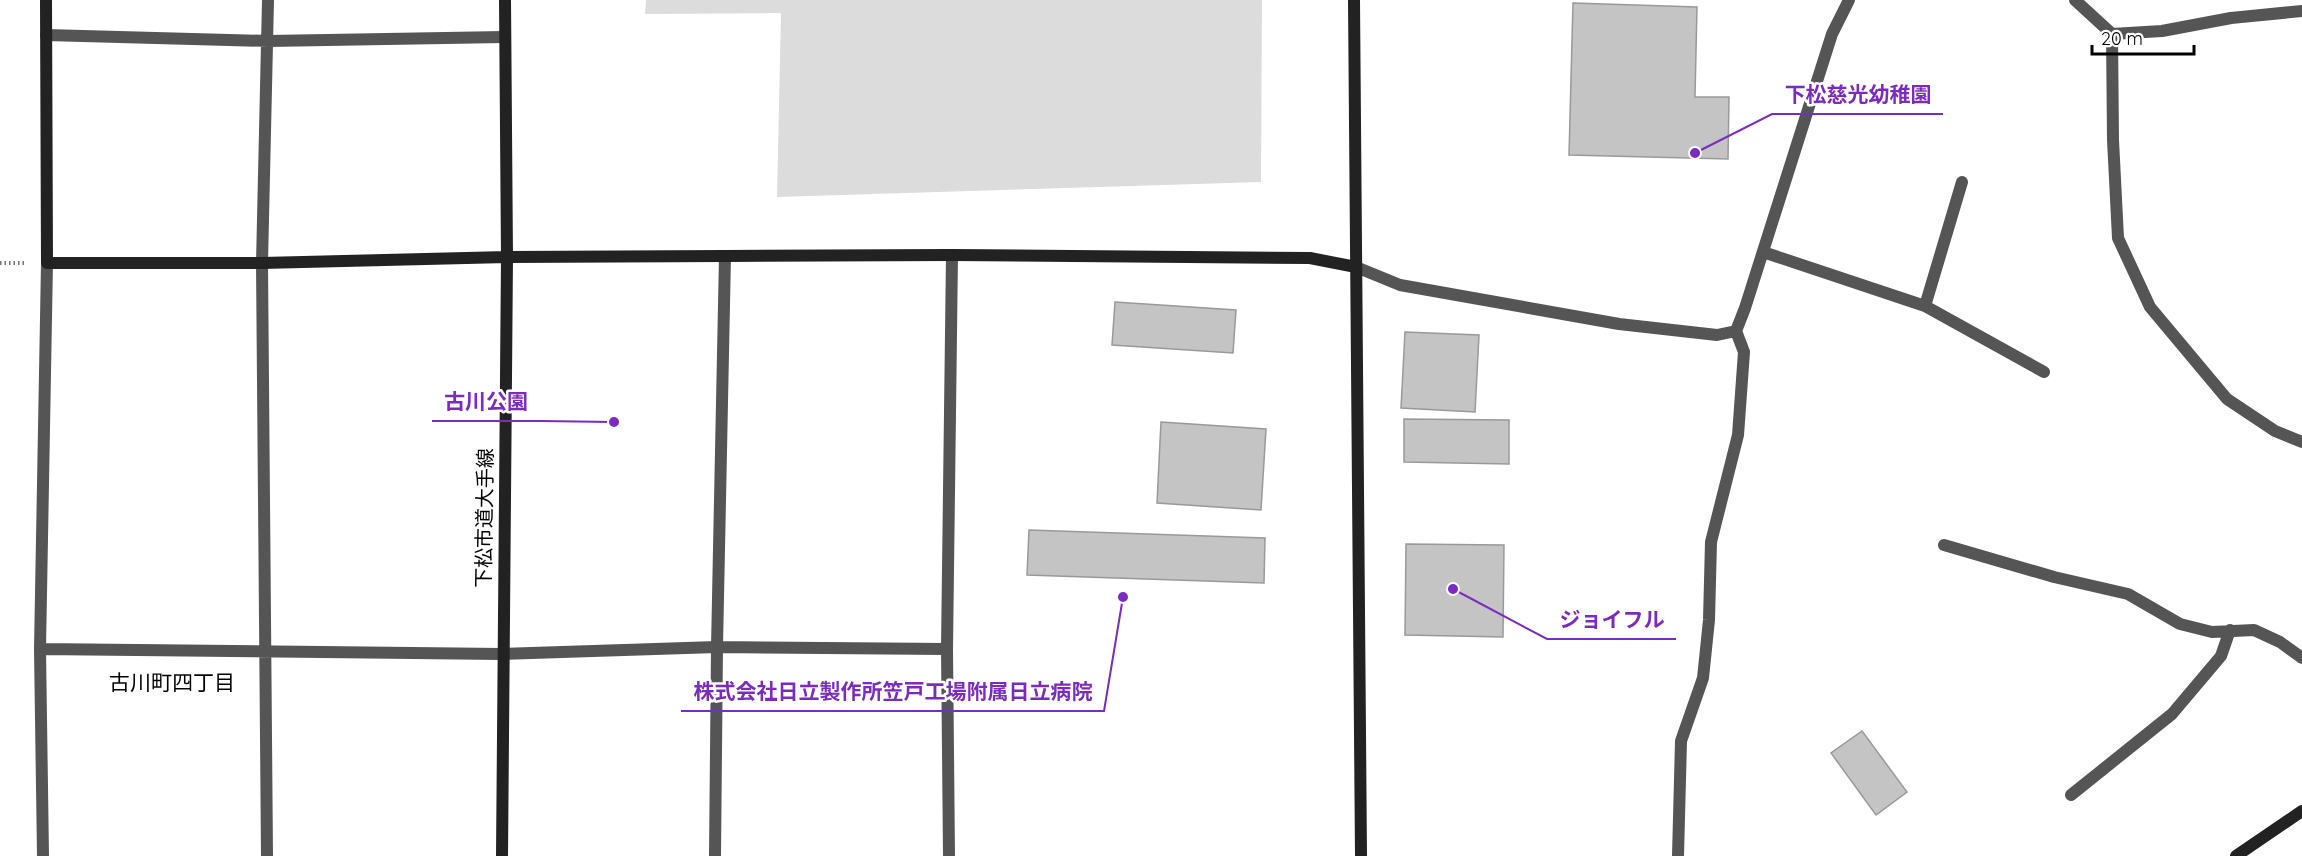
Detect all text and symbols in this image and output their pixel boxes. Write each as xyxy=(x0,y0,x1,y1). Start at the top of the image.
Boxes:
scale bar xyxy=(2092,18,2194,56)
text: 20 m xyxy=(2101,27,2143,50)
callout: 下松慈光幼稚園 xyxy=(1772,75,1943,114)
text: 下松慈光幼稚園 xyxy=(1785,81,1932,107)
callout: 古川公園 xyxy=(432,382,540,421)
text: 古川公園 xyxy=(444,388,528,414)
street label: 下松市道大手線 xyxy=(470,448,498,588)
callout: ジョイフル xyxy=(1547,600,1676,639)
text: ジョイフル xyxy=(1560,606,1665,632)
district label: 古川町四丁目 xyxy=(109,669,235,695)
callout: 株式会社日立製作所笠戸工場附属日立病院 xyxy=(681,672,1104,711)
text: 株式会社日立製作所笠戸工場附属日立病院 xyxy=(694,678,1093,704)

